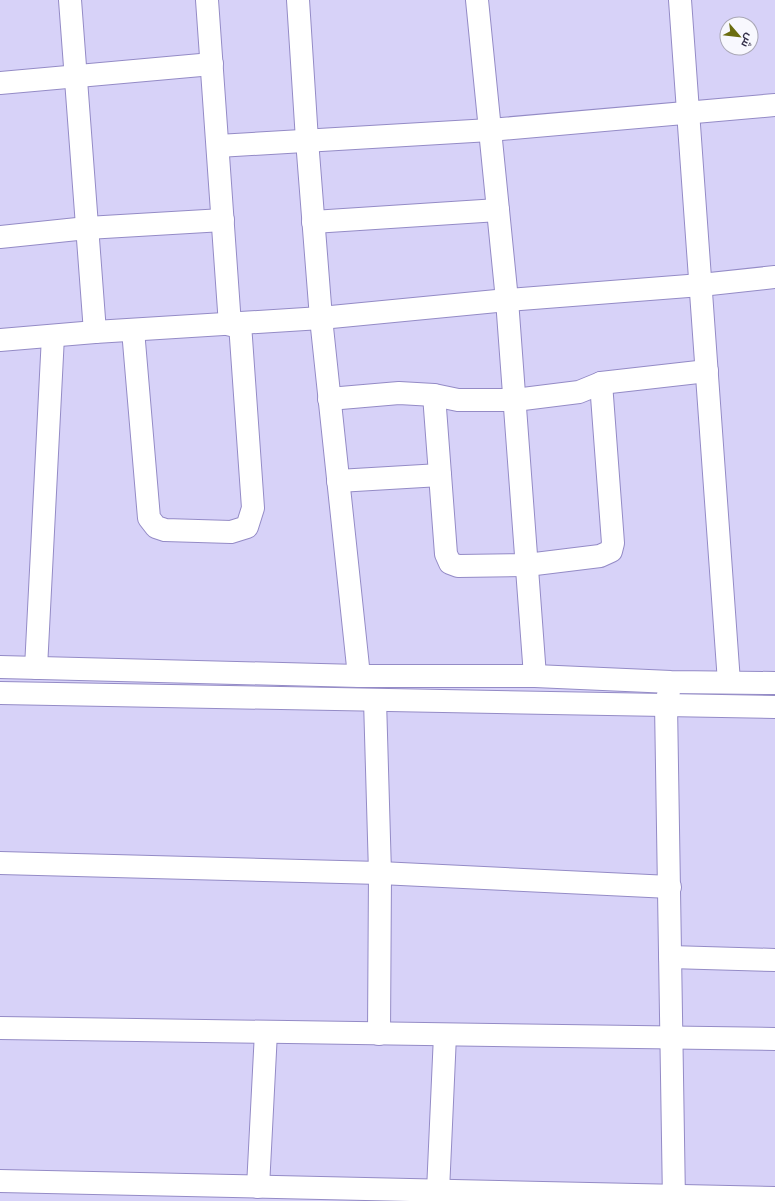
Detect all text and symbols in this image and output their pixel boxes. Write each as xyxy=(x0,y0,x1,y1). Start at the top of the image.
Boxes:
north arrow xyxy=(719,16,759,56)
text: ش xyxy=(738,31,757,50)

